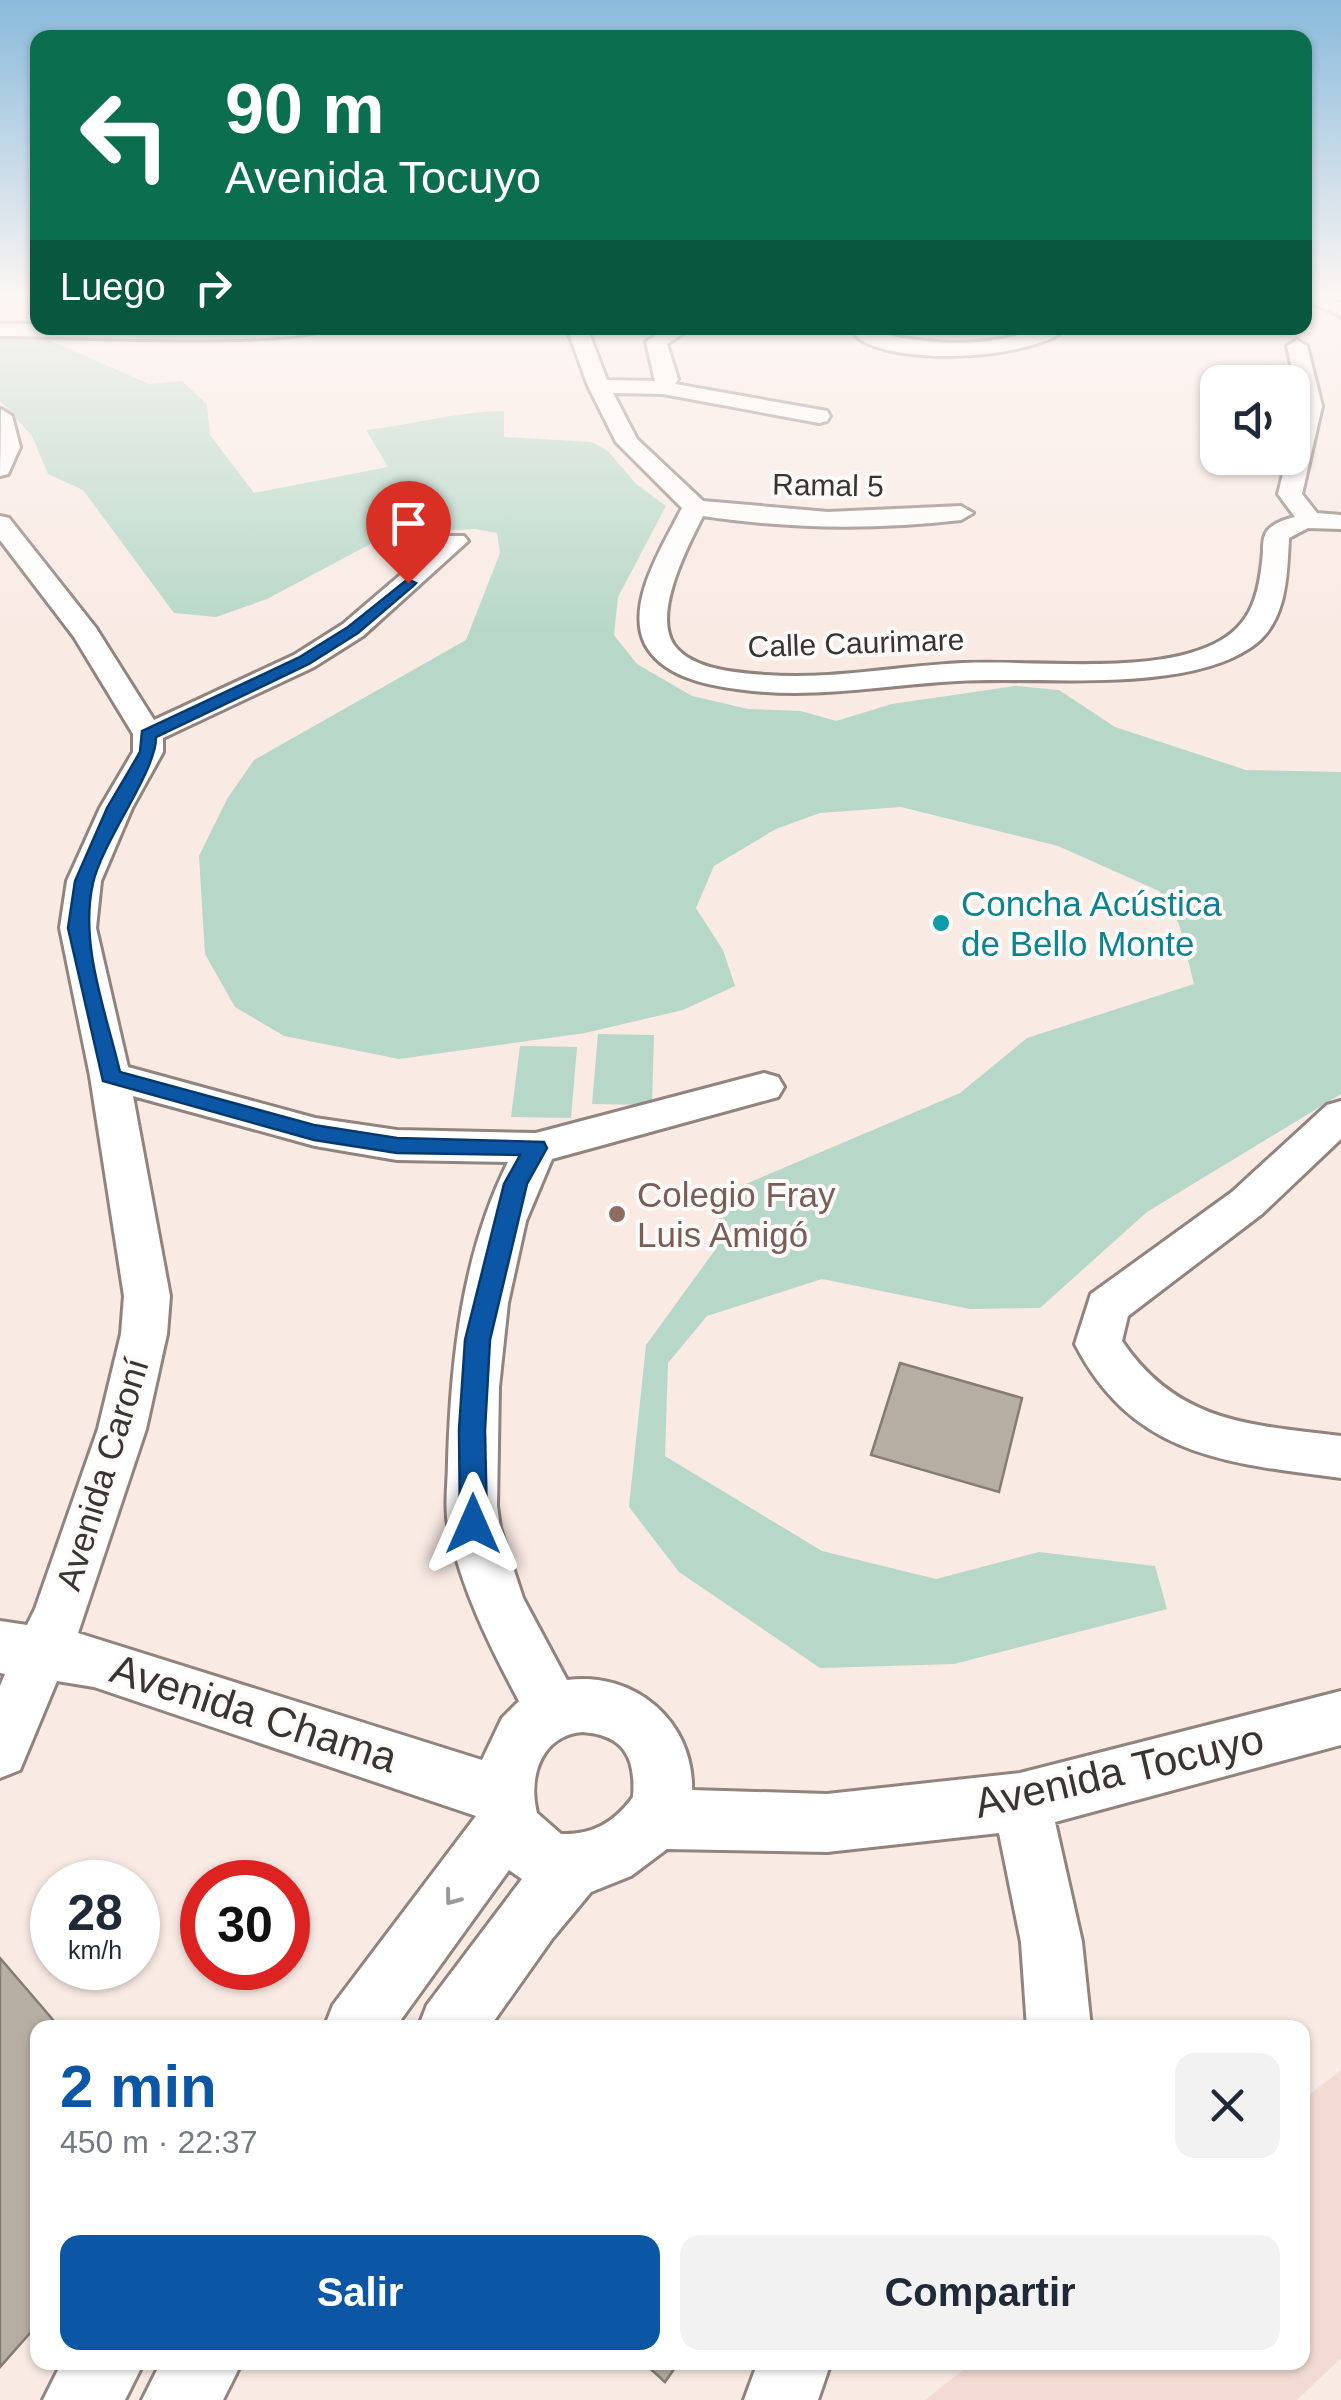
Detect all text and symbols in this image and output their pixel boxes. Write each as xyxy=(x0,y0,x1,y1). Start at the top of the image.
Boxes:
icon: left xyxy=(60,70,190,200)
text: 90 m xyxy=(225,70,385,148)
text: Avenida Tocuyo xyxy=(225,152,541,203)
icon: right xyxy=(186,260,241,315)
text: Luego xyxy=(60,266,166,308)
map controls xyxy=(1200,365,1310,475)
button: sound xyxy=(1200,365,1310,475)
street label: Ramal 5 xyxy=(772,468,884,502)
pin xyxy=(366,481,451,584)
icon: arrive xyxy=(381,496,436,551)
street label: Calle Caurimare xyxy=(747,623,965,663)
place label: Concha Acústica de Bello Monte xyxy=(961,884,1222,963)
marker: Concha Acústica de Bello Monte xyxy=(930,912,952,934)
place label: Colegio Fray Luis Amigó xyxy=(637,1175,836,1254)
marker: Colegio Fray Luis Amigó xyxy=(606,1203,628,1225)
street label: Avenida Caroní xyxy=(48,1353,156,1595)
position arrow xyxy=(421,1472,525,1576)
street label: Avenida Chama xyxy=(105,1645,404,1782)
street label: Avenida Tocuyo xyxy=(970,1715,1268,1827)
speed limit sign: 30 xyxy=(180,1860,310,1990)
text: 28 xyxy=(67,1885,123,1941)
one-way arrow xyxy=(447,1887,464,1905)
text: km/h xyxy=(68,1936,122,1964)
text: 2 min xyxy=(60,2053,217,2120)
button: close xyxy=(1175,2053,1280,2158)
text: 450 m · 22:37 xyxy=(60,2124,257,2160)
button: Salir xyxy=(60,2235,660,2350)
button: Compartir xyxy=(680,2235,1280,2350)

